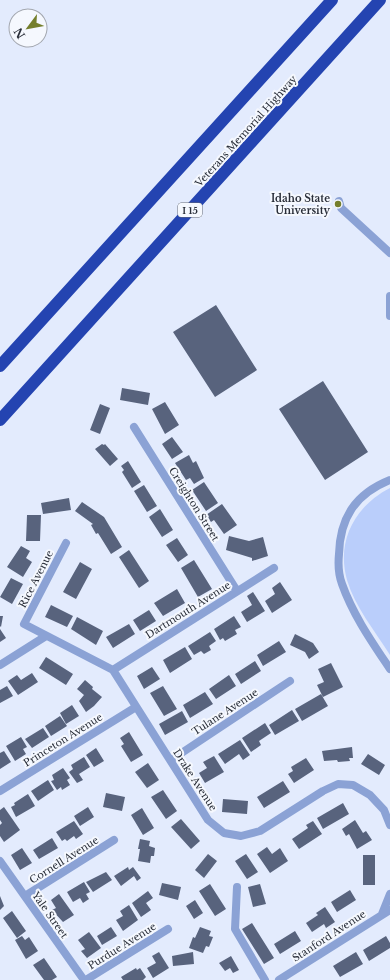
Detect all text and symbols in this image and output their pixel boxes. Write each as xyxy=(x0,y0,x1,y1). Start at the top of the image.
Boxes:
north arrow xyxy=(8,8,48,48)
text: N xyxy=(10,25,28,41)
street label: Veterans Memorial Highway xyxy=(192,72,300,190)
place label: Idaho State University xyxy=(271,192,331,217)
marker: Idaho State University xyxy=(333,199,343,209)
road number: I 15 xyxy=(178,203,202,217)
street label: Creighton Street xyxy=(166,465,222,544)
street label: Rice Avenue xyxy=(16,548,56,610)
street label: Dartmouth Avenue xyxy=(143,578,233,641)
street label: Tulane Avenue xyxy=(190,686,261,738)
street label: Princeton Avenue xyxy=(21,710,105,770)
street label: Drake Avenue xyxy=(170,747,220,814)
street label: Cornell Avenue xyxy=(27,833,101,886)
street label: Yale Street xyxy=(29,888,71,941)
street label: Stanford Avenue xyxy=(290,907,368,965)
street label: Purdue Avenue xyxy=(85,920,159,972)

